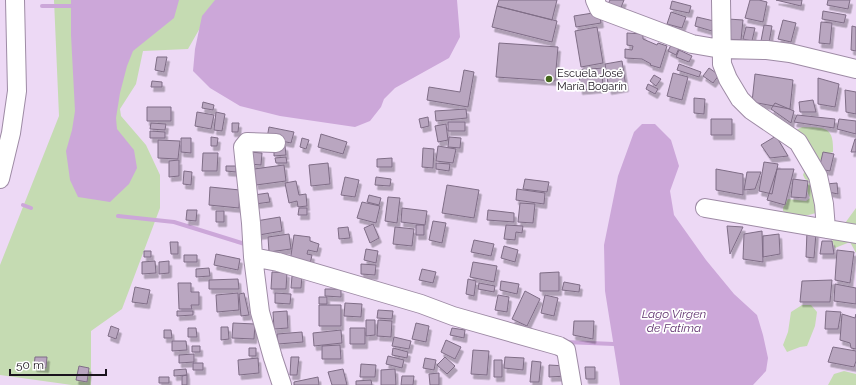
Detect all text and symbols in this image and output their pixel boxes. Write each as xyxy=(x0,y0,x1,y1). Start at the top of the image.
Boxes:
place label: Escuela José María Bogarín xyxy=(557,67,627,93)
marker: Escuela José María Bogarín xyxy=(544,74,554,84)
water label: Lago Virgen de Fatima xyxy=(642,307,707,335)
scale bar xyxy=(10,351,106,377)
text: 50 m xyxy=(16,358,44,372)

